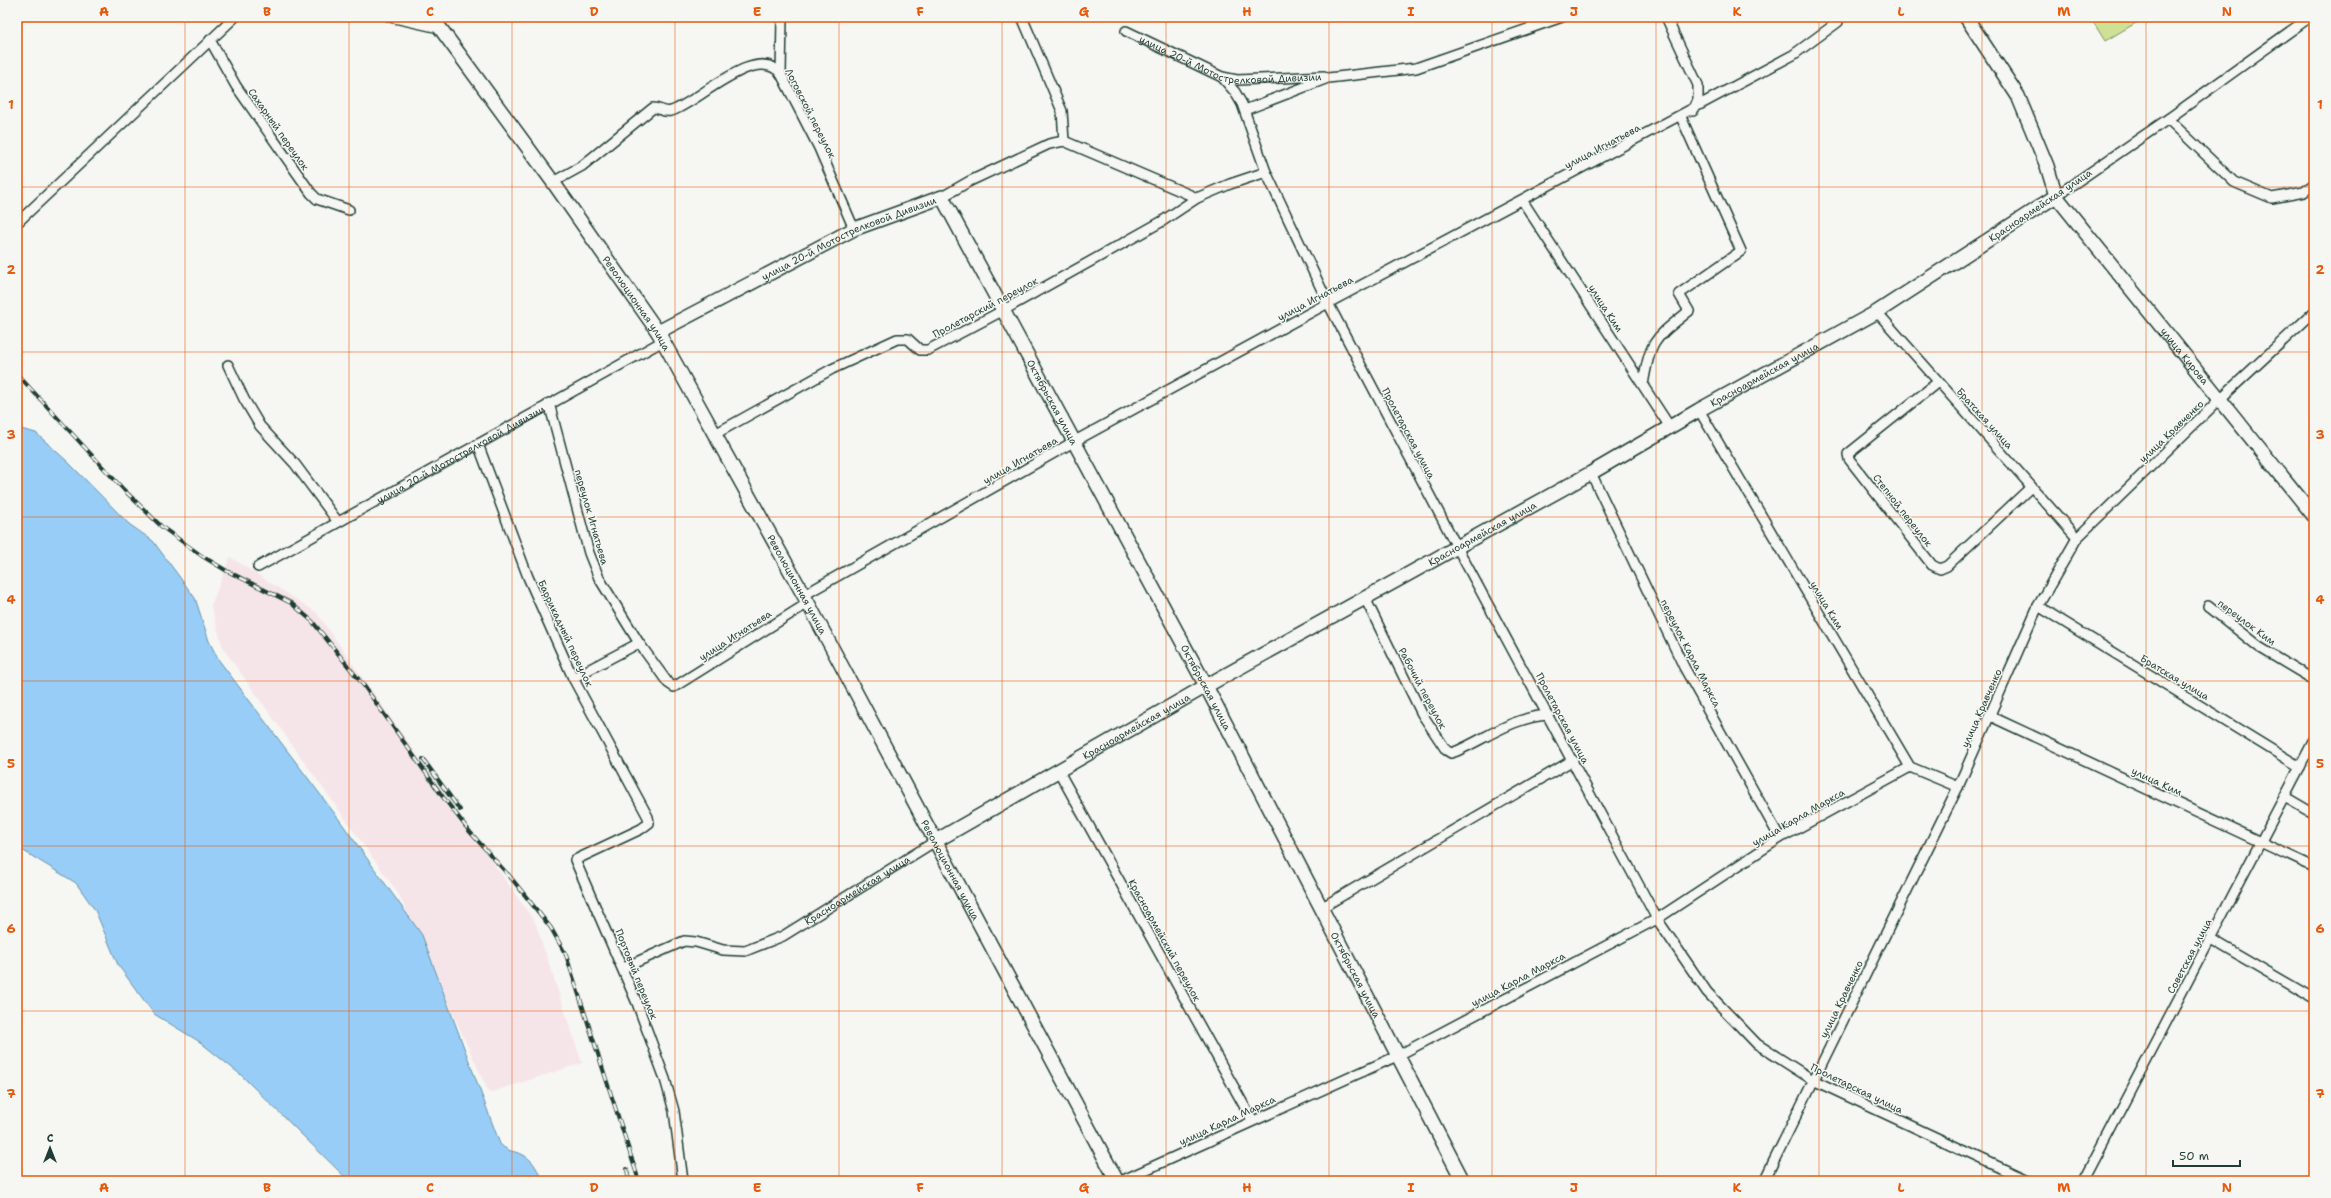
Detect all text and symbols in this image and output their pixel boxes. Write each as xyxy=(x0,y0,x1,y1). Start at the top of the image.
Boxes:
text: A xyxy=(99,3,109,20)
text: B xyxy=(263,3,271,20)
text: C xyxy=(426,3,434,20)
text: D xyxy=(589,3,599,20)
text: E xyxy=(753,3,762,20)
text: F xyxy=(916,3,924,20)
text: G xyxy=(1079,3,1090,20)
text: H xyxy=(1242,3,1252,20)
text: I xyxy=(1407,3,1415,20)
text: J xyxy=(1570,3,1578,20)
text: K xyxy=(1733,3,1742,20)
text: L xyxy=(1897,3,1905,20)
text: M xyxy=(2057,3,2071,20)
text: N xyxy=(2222,3,2232,20)
street label: улица 20-й Мотострелковой Дивизии xyxy=(1137,32,1322,87)
street label: Логовской переулок xyxy=(782,66,839,161)
street label: Сахарный переулок xyxy=(245,86,312,173)
text: 1 xyxy=(8,96,14,113)
text: 1 xyxy=(2317,96,2323,113)
street label: улица Игнатьева xyxy=(1562,121,1643,172)
street label: Красноармейская улица xyxy=(1986,166,2095,245)
street label: улица 20-й Мотострелковой Дивизии xyxy=(759,194,938,283)
street label: Революционная улица xyxy=(600,253,673,354)
text: 2 xyxy=(6,261,16,278)
text: 2 xyxy=(2315,261,2325,278)
street label: улица Игнатьева xyxy=(1275,273,1356,324)
street label: Пролетарский переулок xyxy=(930,274,1041,341)
street label: улица Ким xyxy=(1585,282,1626,335)
street label: улица Кирова xyxy=(2158,325,2212,388)
street label: Красноармейская улица xyxy=(1708,339,1822,410)
street label: Октябрьская улица xyxy=(1024,357,1081,448)
street label: Братская улица xyxy=(1954,385,2016,452)
street label: Пролетарская улица xyxy=(1379,386,1438,482)
street label: улица Кравченко xyxy=(2136,397,2206,465)
street label: улица 20-й Мотострелковой Дивизии xyxy=(374,402,548,506)
text: 3 xyxy=(6,426,16,443)
text: 3 xyxy=(2315,426,2325,443)
street label: улица Игнатьева xyxy=(981,433,1060,487)
street label: переулок Игнатьева xyxy=(572,468,612,567)
street label: Степной переулок xyxy=(1870,471,1935,550)
street label: Красноармейская улица xyxy=(1426,498,1539,569)
street label: Революционная улица xyxy=(764,532,830,637)
street label: Баррикадный переулок xyxy=(535,578,596,689)
street label: улица Ким xyxy=(1807,579,1846,632)
text: 4 xyxy=(6,591,16,608)
text: 4 xyxy=(2315,591,2325,608)
street label: переулок Ким xyxy=(2215,596,2278,648)
street label: переулок Карла Маркса xyxy=(1658,597,1724,710)
street label: улица Игнатьева xyxy=(697,607,775,664)
street label: Октябрьская улица xyxy=(1178,642,1234,733)
street label: Рабочий переулок xyxy=(1396,645,1450,732)
street label: Братская улица xyxy=(2138,652,2212,703)
street label: улица Кравченко xyxy=(1958,667,2005,750)
street label: Пролетарская улица xyxy=(1533,671,1592,767)
street label: Красноармейская улица xyxy=(1080,690,1193,762)
text: 5 xyxy=(7,755,15,772)
text: 5 xyxy=(2316,755,2324,772)
street label: улица Ким xyxy=(2130,764,2184,799)
street label: улица Карла Маркса xyxy=(1750,785,1847,849)
street label: Революционная улица xyxy=(918,818,983,923)
street label: Красноармейская улица xyxy=(802,852,913,928)
street label: Красноармейский переулок xyxy=(1125,877,1204,1004)
street label: Советская улица xyxy=(2164,916,2215,996)
text: 6 xyxy=(6,920,16,937)
text: 6 xyxy=(2315,920,2325,937)
street label: Портовый переулок xyxy=(612,927,661,1022)
street label: Октябрьская улица xyxy=(1328,930,1384,1021)
street label: улица Карла Маркса xyxy=(1469,949,1568,1010)
street label: улица Кравченко xyxy=(1817,958,1866,1040)
street label: Пролетарская улица xyxy=(1809,1060,1906,1117)
text: 7 xyxy=(6,1085,16,1102)
text: 7 xyxy=(2315,1085,2325,1102)
street label: улица Карла Маркса xyxy=(1177,1092,1278,1148)
north arrow xyxy=(30,1128,70,1168)
text: С xyxy=(47,1131,54,1146)
scale bar xyxy=(2173,1142,2240,1168)
text: 50 m xyxy=(2179,1148,2209,1164)
text: A xyxy=(99,1179,109,1196)
text: B xyxy=(263,1179,271,1196)
text: C xyxy=(426,1179,434,1196)
text: D xyxy=(589,1179,599,1196)
text: E xyxy=(753,1179,762,1196)
text: F xyxy=(916,1179,924,1196)
text: G xyxy=(1079,1179,1090,1196)
text: H xyxy=(1242,1179,1252,1196)
text: I xyxy=(1407,1179,1415,1196)
text: J xyxy=(1570,1179,1578,1196)
text: K xyxy=(1733,1179,1742,1196)
text: L xyxy=(1897,1179,1905,1196)
text: M xyxy=(2057,1179,2071,1196)
text: N xyxy=(2222,1179,2232,1196)

